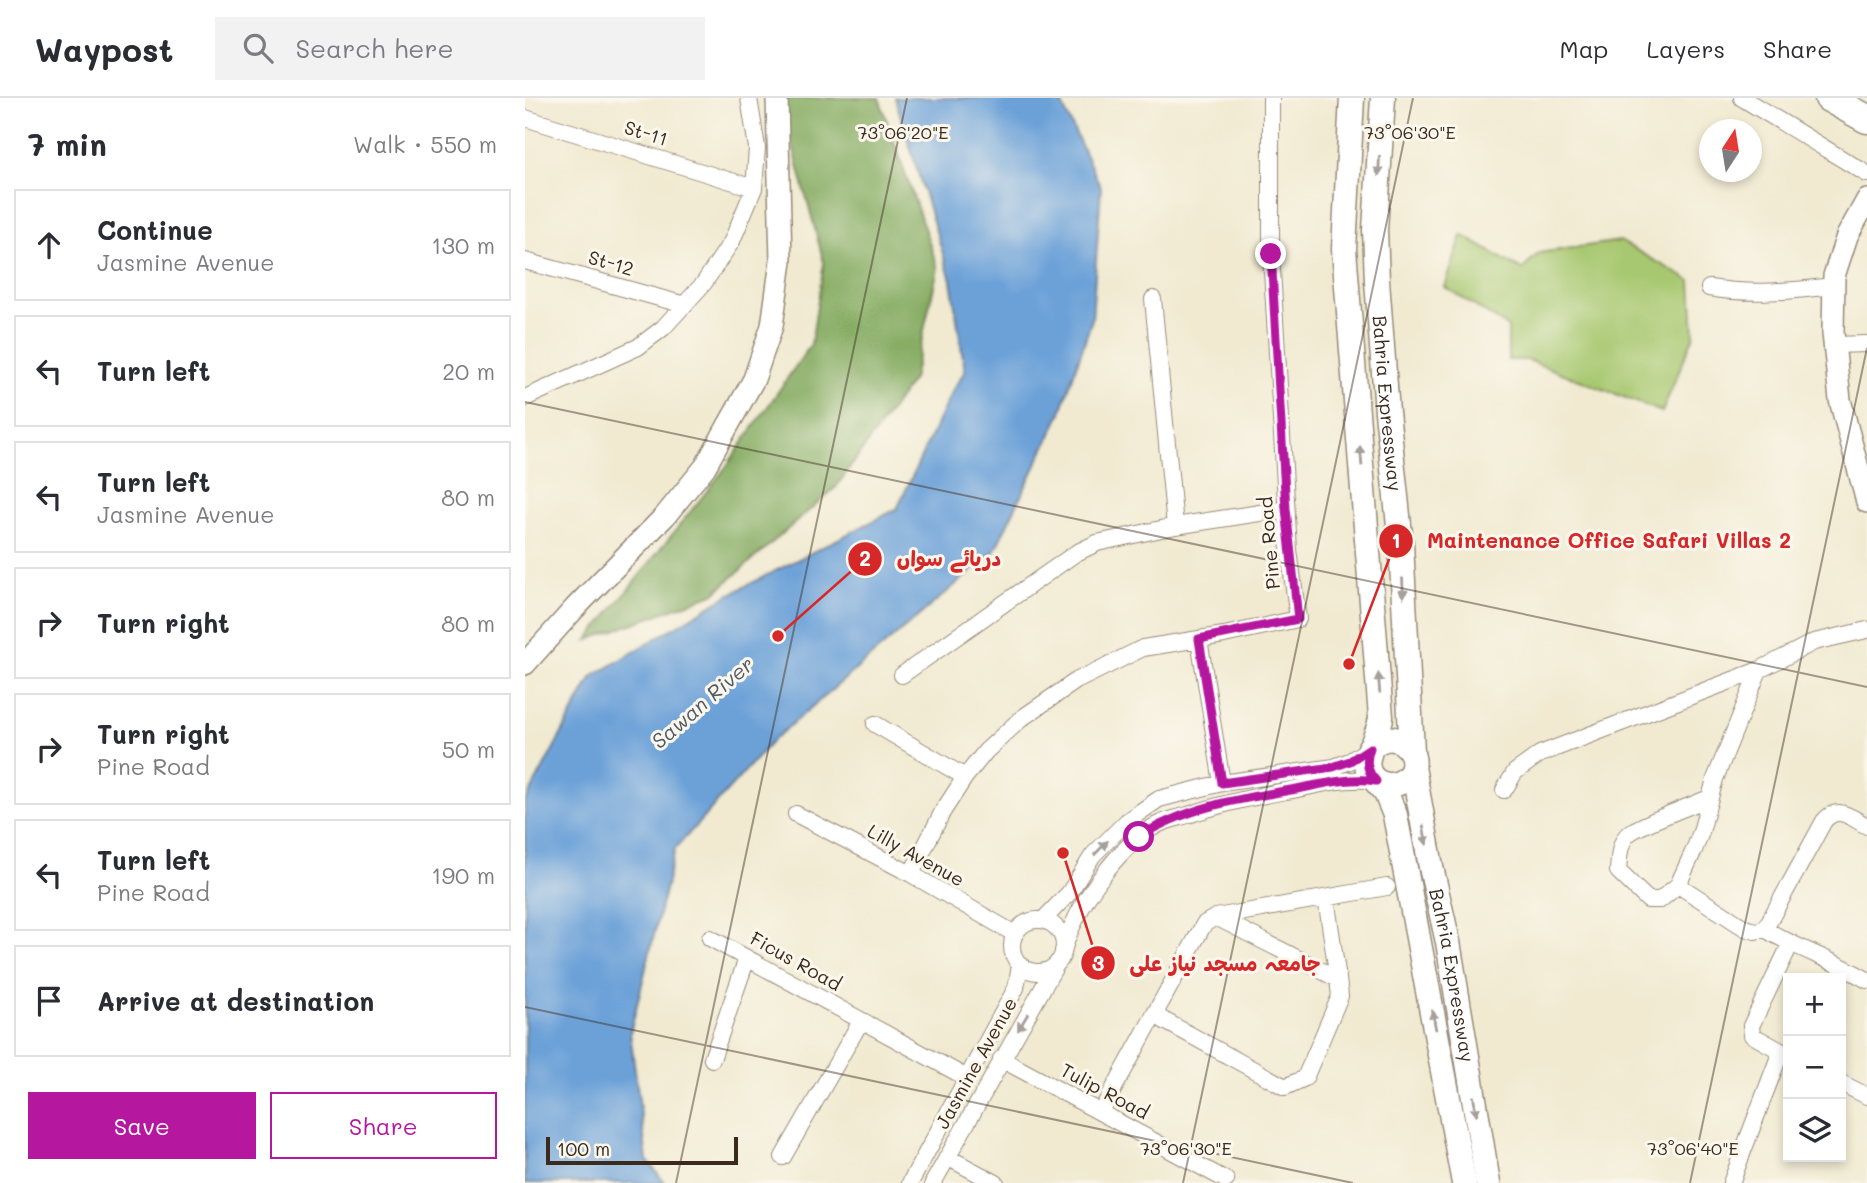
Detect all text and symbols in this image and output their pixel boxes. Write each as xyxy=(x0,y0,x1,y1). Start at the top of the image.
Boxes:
search box xyxy=(215,17,705,80)
text: Waypost xyxy=(35,27,173,70)
icon: search xyxy=(239,29,277,67)
text: Search here xyxy=(295,31,454,65)
text: Map xyxy=(1560,33,1608,64)
text: Layers xyxy=(1646,33,1725,64)
text: Share xyxy=(1763,33,1832,64)
street label: St-11 xyxy=(621,114,671,151)
north arrow xyxy=(1699,119,1762,182)
text: 73°06'20"E xyxy=(857,120,949,144)
text: 73°06'30"E xyxy=(1364,120,1456,144)
text: 7 min xyxy=(28,124,107,164)
text: Walk · 550 m xyxy=(353,129,497,159)
one-way arrow xyxy=(1374,155,1385,177)
text: Continue xyxy=(97,213,213,247)
icon: ahead xyxy=(30,226,68,264)
text: 130 m xyxy=(431,230,495,260)
route end xyxy=(1255,238,1286,269)
street label: St-12 xyxy=(586,244,637,281)
text: Jasmine Avenue xyxy=(97,247,274,277)
street label: Bahria Expressway xyxy=(1368,314,1408,492)
icon: left xyxy=(30,352,68,390)
text: Turn left xyxy=(97,354,210,388)
text: 20 m xyxy=(442,356,495,386)
one-way arrow xyxy=(1355,445,1366,467)
text: Turn left xyxy=(97,465,210,499)
icon: left xyxy=(30,478,68,516)
text: 80 m xyxy=(441,482,495,512)
street label: Pine Road xyxy=(1252,496,1285,591)
text: Jasmine Avenue xyxy=(97,499,274,529)
callout: Maintenance Office Safari Villas 2 xyxy=(1378,520,1805,562)
text: 1 xyxy=(1391,526,1401,553)
text: Maintenance Office Safari Villas 2 xyxy=(1427,526,1791,553)
callout: دریائے سواں xyxy=(848,538,1015,580)
text: 2 xyxy=(859,544,871,571)
text: دریائے سواں xyxy=(897,544,1001,573)
one-way arrow xyxy=(1397,578,1408,600)
icon: right xyxy=(30,604,68,642)
text: Turn right xyxy=(97,606,230,640)
text: 80 m xyxy=(441,608,495,638)
water label: Sawan River xyxy=(645,650,759,754)
one-way arrow xyxy=(1373,671,1384,693)
text: Turn right xyxy=(97,717,230,751)
icon: right xyxy=(30,730,68,768)
text: 50 m xyxy=(442,734,495,764)
text: Pine Road xyxy=(97,751,210,781)
street label: Lilly Avenue xyxy=(863,818,969,891)
route start xyxy=(1123,821,1154,852)
one-way arrow xyxy=(1420,824,1431,846)
one-way arrow xyxy=(1092,840,1108,857)
text: Turn left xyxy=(97,843,210,877)
icon: left xyxy=(30,856,68,894)
text: 190 m xyxy=(431,860,495,890)
text: Pine Road xyxy=(97,877,210,907)
street label: Bahria Expressway xyxy=(1424,886,1481,1064)
street label: Ficus Road xyxy=(746,925,846,996)
callout: جامعہ مسجد نیاز علی xyxy=(1081,942,1335,984)
text: 3 xyxy=(1092,949,1104,976)
text: جامعہ مسجد نیاز علی xyxy=(1129,949,1321,977)
map controls xyxy=(1783,973,1846,1162)
button: + xyxy=(1783,973,1846,1036)
icon: arrive xyxy=(30,982,68,1020)
text: Arrive at destination xyxy=(97,984,374,1018)
street label: Jasmine Avenue xyxy=(929,993,1022,1133)
one-way arrow xyxy=(1428,1009,1439,1031)
one-way arrow xyxy=(1016,1013,1029,1032)
button: − xyxy=(1783,1036,1846,1099)
street label: Tulip Road xyxy=(1057,1057,1154,1124)
button: Save xyxy=(28,1092,256,1159)
button: Share xyxy=(270,1092,497,1159)
one-way arrow xyxy=(1470,1095,1481,1117)
button: layers xyxy=(1783,1099,1846,1162)
scale bar xyxy=(546,1134,739,1166)
text: 100 m xyxy=(557,1136,610,1161)
text: 73°06'30"E xyxy=(1140,1136,1232,1160)
text: 73°06'40"E xyxy=(1647,1136,1739,1160)

